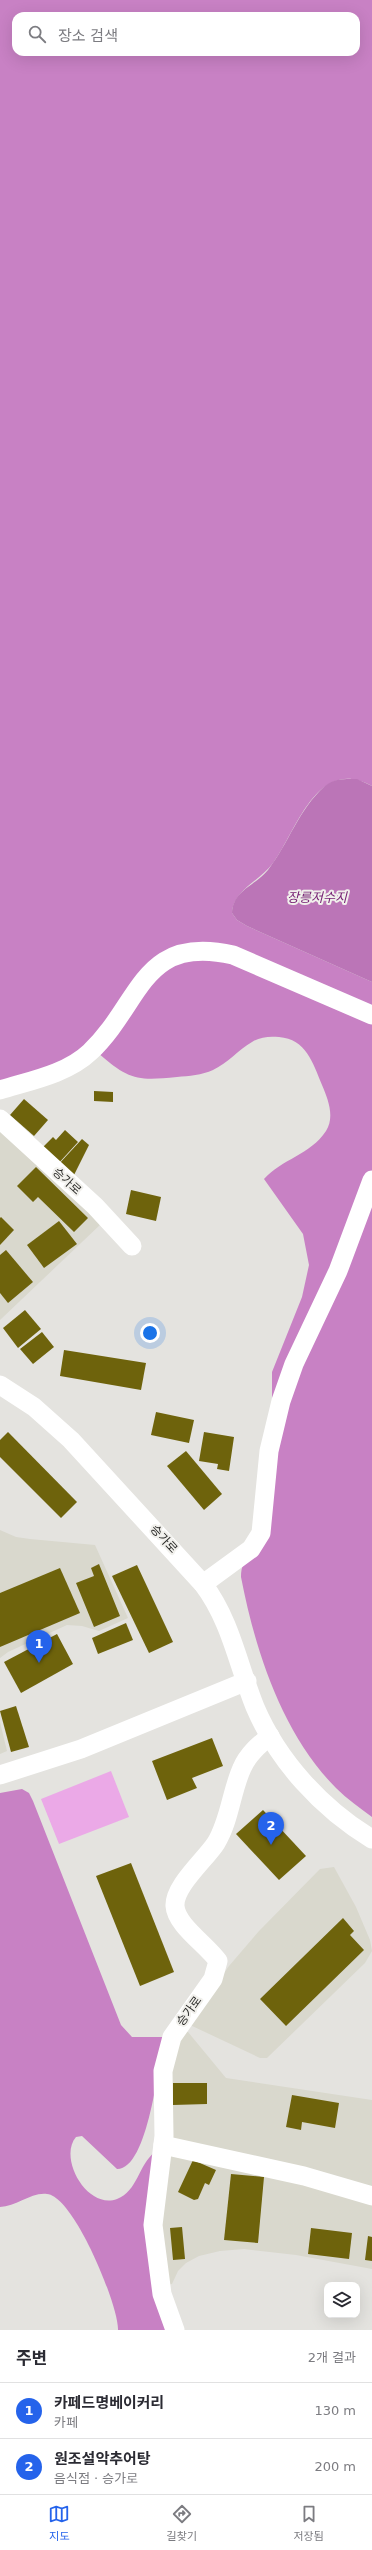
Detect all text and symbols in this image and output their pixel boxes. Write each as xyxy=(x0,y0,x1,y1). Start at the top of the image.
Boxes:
search box xyxy=(12,12,360,56)
icon: search xyxy=(26,23,48,45)
text: 장소 검색 xyxy=(58,27,118,45)
water label: 장릉저수지 xyxy=(287,890,348,905)
street label: 승가로 xyxy=(50,1165,84,1197)
your location xyxy=(140,1323,160,1343)
street label: 승가로 xyxy=(148,1522,180,1556)
pin: 1 xyxy=(26,1630,52,1663)
pin: 2 xyxy=(258,1812,284,1845)
street label: 승가로 xyxy=(174,1993,204,2029)
map controls xyxy=(324,2282,360,2318)
button: layers xyxy=(324,2282,360,2318)
text: 주변 xyxy=(16,2348,47,2368)
text: 2개 결과 xyxy=(308,2350,356,2365)
text: 카페드명베이커리 xyxy=(54,2394,164,2412)
text: 1 xyxy=(24,2403,34,2418)
text: 130 m xyxy=(314,2403,356,2418)
text: 카페 xyxy=(54,2415,78,2430)
text: 원조설악추어탕 xyxy=(54,2450,151,2468)
text: 2 xyxy=(24,2459,34,2474)
text: 200 m xyxy=(314,2459,356,2474)
text: 음식점 · 승가로 xyxy=(54,2471,138,2486)
tab: 지도 xyxy=(48,2503,70,2543)
tab: 길찾기 xyxy=(167,2503,197,2543)
tab: 저장됨 xyxy=(293,2503,324,2543)

